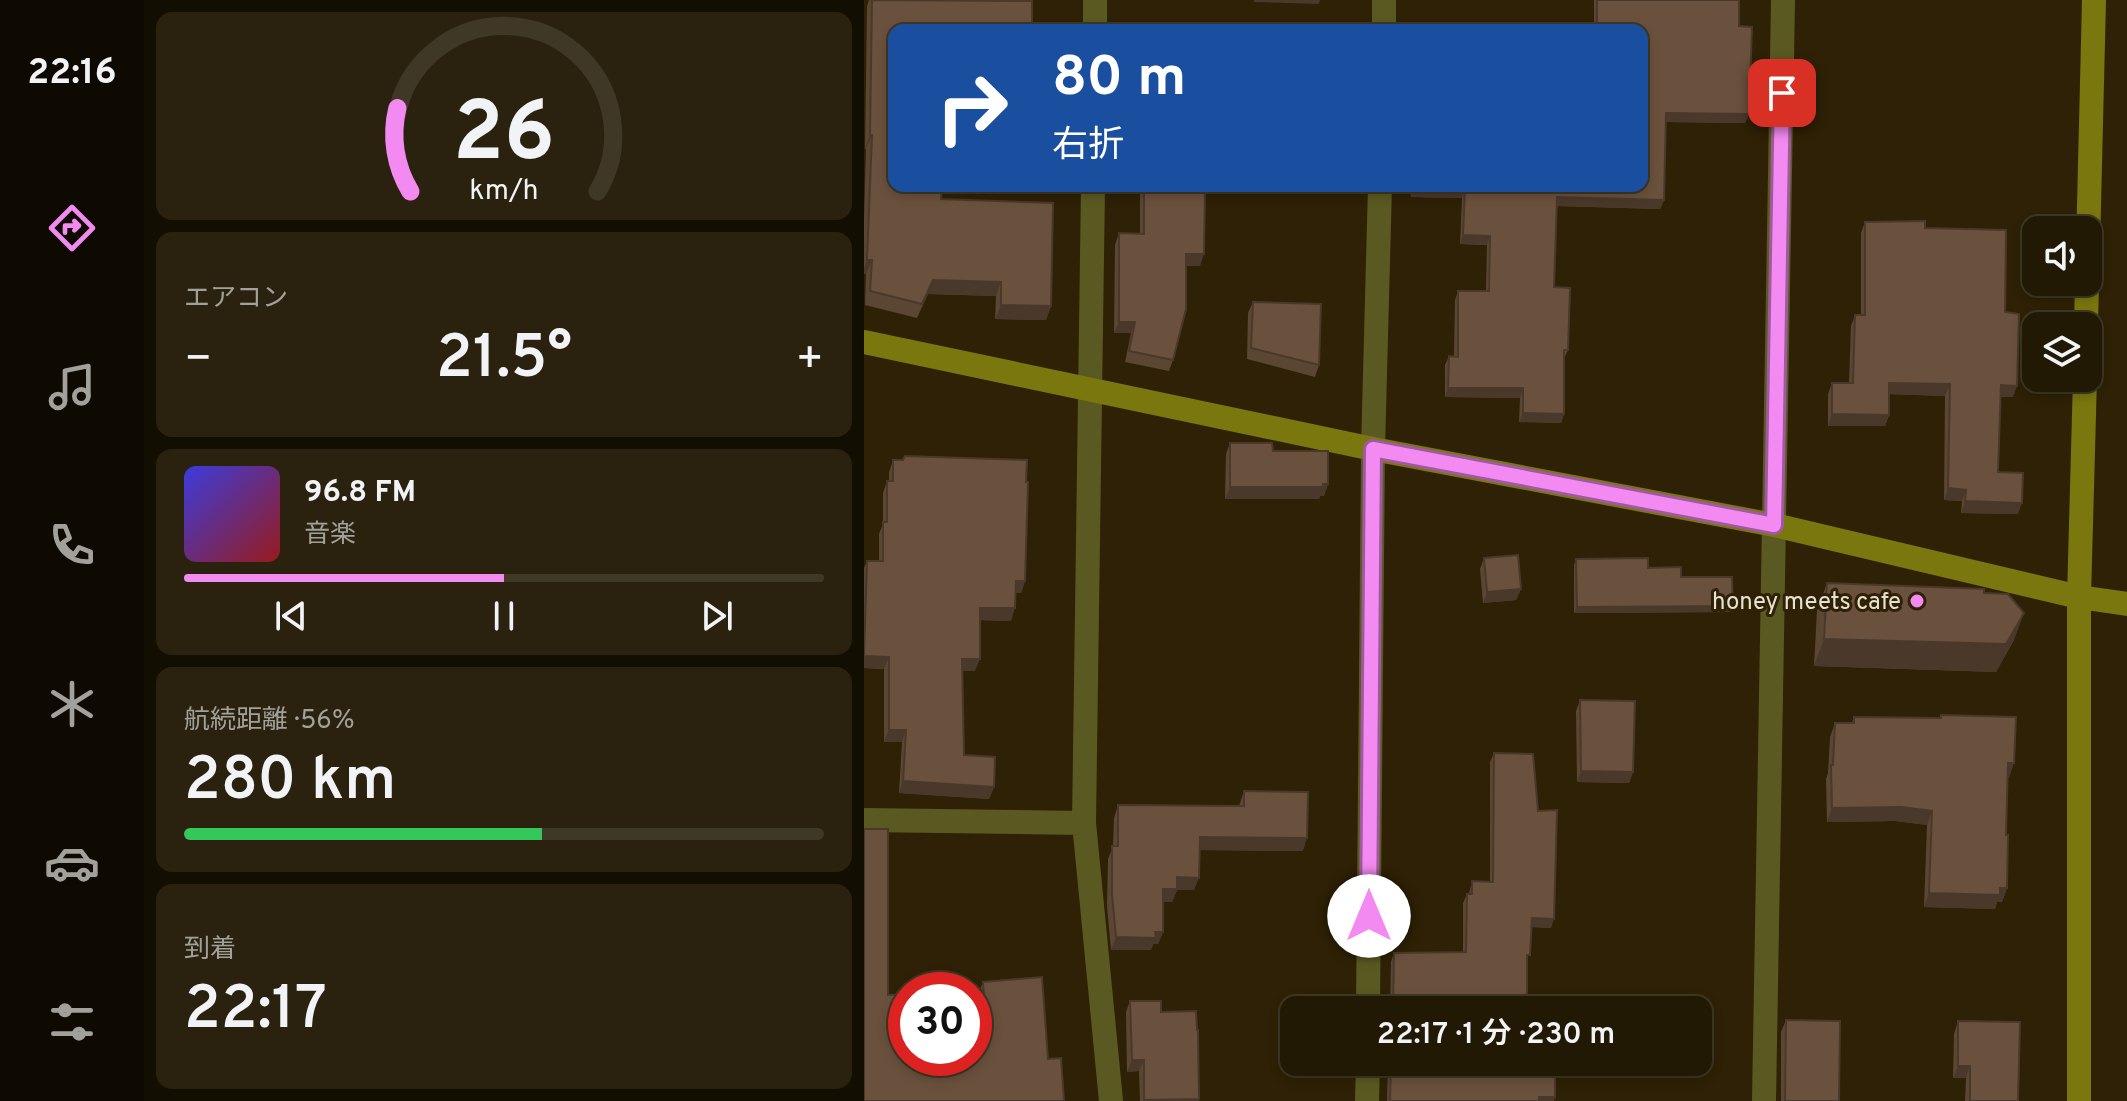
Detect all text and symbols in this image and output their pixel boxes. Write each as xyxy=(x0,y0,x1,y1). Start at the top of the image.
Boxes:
text: 80 m xyxy=(1052,45,1186,115)
text: 22:16 xyxy=(27,51,117,97)
icon: right xyxy=(920,56,1024,160)
pin xyxy=(1748,59,1816,127)
icon: arrive xyxy=(1760,71,1804,115)
text: 26 xyxy=(453,85,555,190)
text: 右折 xyxy=(1052,124,1124,170)
text: km/h xyxy=(469,174,539,210)
icon: directions xyxy=(44,200,100,256)
map controls xyxy=(2022,216,2102,392)
button: sound xyxy=(2022,216,2102,296)
text: エアコン xyxy=(184,283,288,316)
button: layers xyxy=(2022,312,2102,392)
text: 21.5° xyxy=(436,323,572,399)
text: − xyxy=(184,333,212,389)
text: + xyxy=(796,333,824,389)
icon: music xyxy=(44,359,100,415)
text: 96.8 FM xyxy=(304,475,416,512)
icon: phone xyxy=(44,517,100,573)
text: 音楽 xyxy=(304,519,356,552)
place label: honey meets cafe xyxy=(1712,588,1901,618)
marker: honey meets cafe xyxy=(1908,592,1926,610)
icon: previous xyxy=(269,594,313,638)
icon: pause xyxy=(482,594,526,638)
icon: next xyxy=(695,594,739,638)
icon: climate xyxy=(44,676,100,732)
text: 航続距離 · 56% xyxy=(184,705,355,738)
text: 280 km xyxy=(184,745,396,821)
icon: car xyxy=(44,835,100,891)
position arrow xyxy=(1327,874,1411,958)
text: 到着 xyxy=(184,934,236,967)
speed limit sign: 30 xyxy=(888,972,992,1076)
text: 22:17 xyxy=(184,974,327,1050)
icon: filters xyxy=(44,994,100,1050)
text: 22:17 · 1 分 · 230 m xyxy=(1377,1017,1615,1054)

